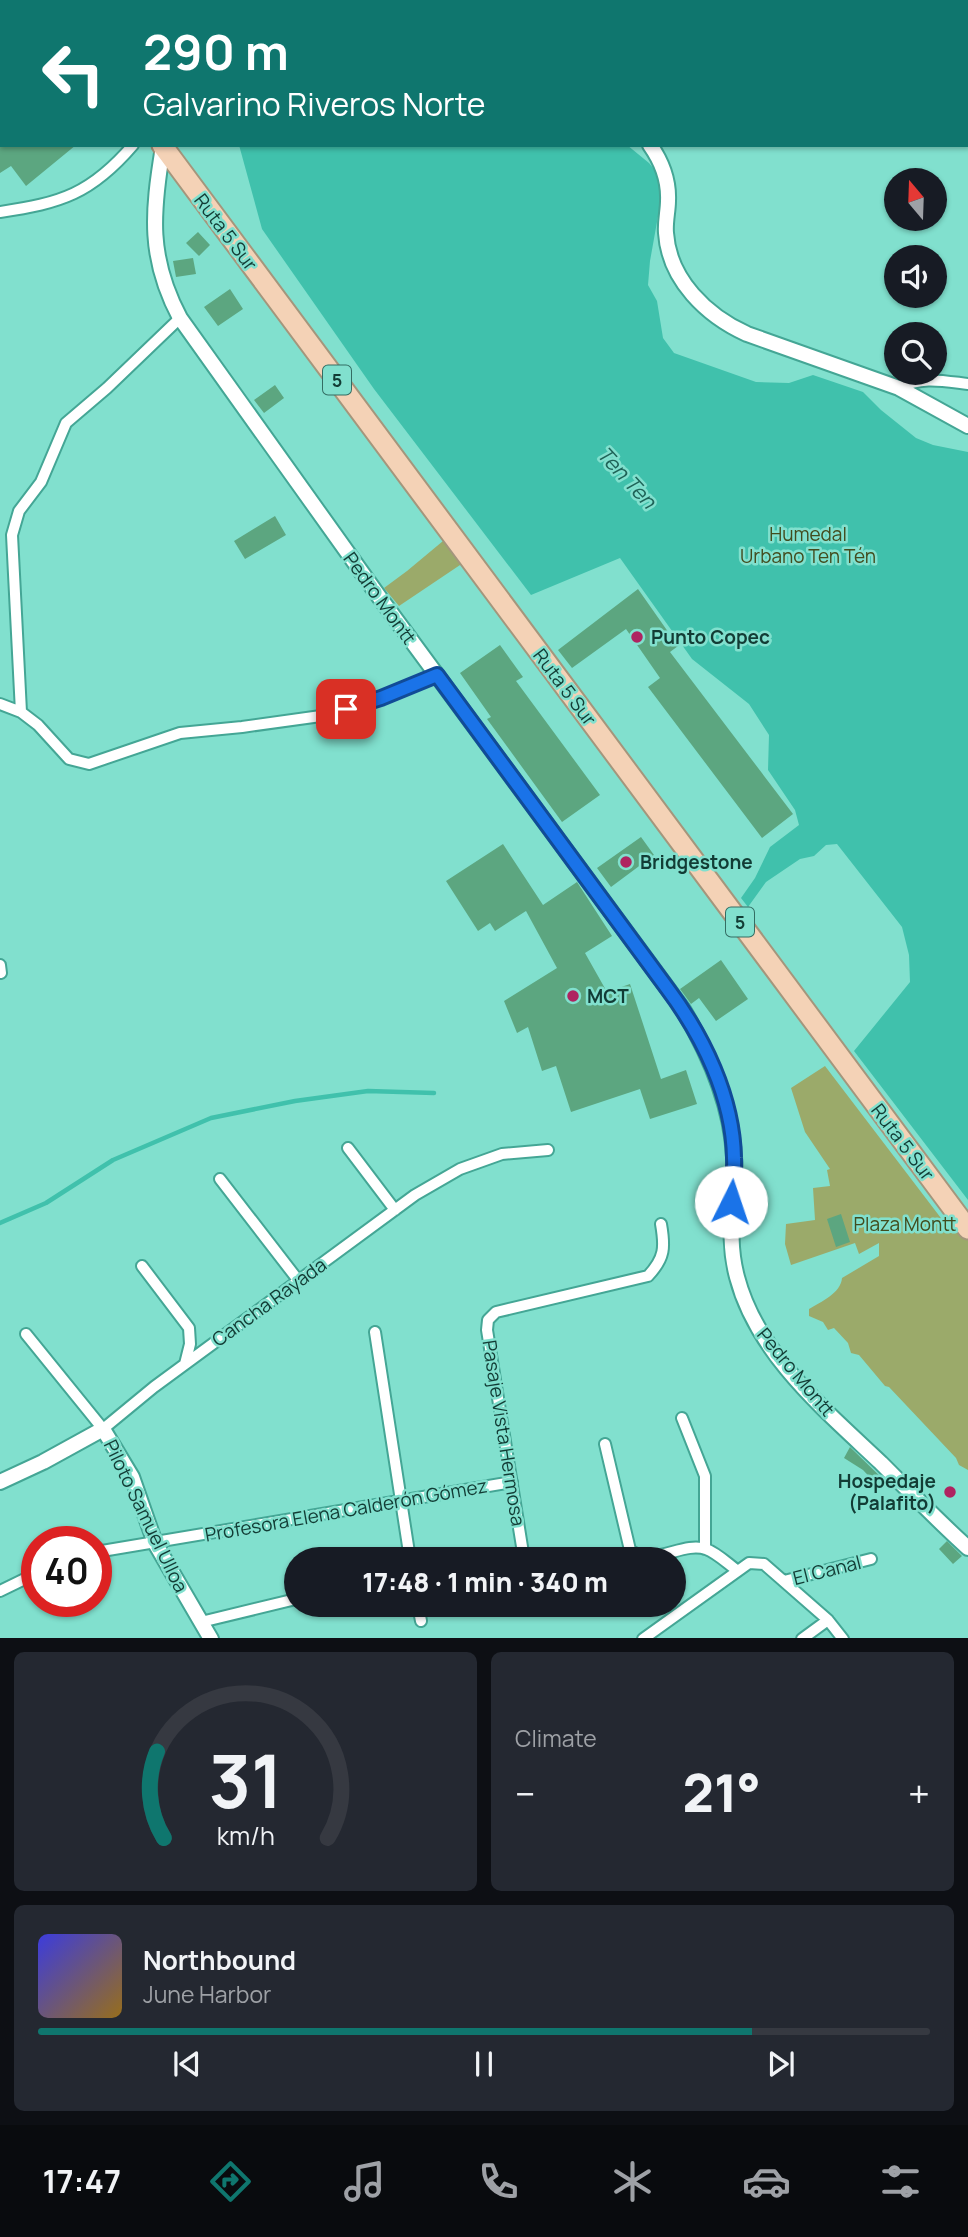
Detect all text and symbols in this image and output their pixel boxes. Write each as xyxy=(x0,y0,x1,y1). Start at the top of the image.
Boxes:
text: 290 m xyxy=(143,18,289,85)
icon: left xyxy=(28,28,119,119)
text: Galvarino Riveros Norte xyxy=(143,82,486,126)
north arrow xyxy=(884,168,947,231)
map controls xyxy=(884,168,947,385)
street label: Ruta 5 Sur xyxy=(189,188,264,276)
button: sound xyxy=(884,245,947,308)
button: search xyxy=(884,322,947,385)
road number: 5 xyxy=(323,366,351,394)
water label: Ten Ten xyxy=(591,440,664,515)
park label: Humedal Urbano Ten Tén xyxy=(740,521,876,569)
street label: Pedro Montt xyxy=(338,547,422,649)
place label: Punto Copec xyxy=(651,624,770,650)
marker: Punto Copec xyxy=(629,629,645,645)
street label: Ruta 5 Sur xyxy=(528,643,603,731)
pin xyxy=(316,679,376,739)
icon: arrive xyxy=(327,690,365,728)
place label: Bridgestone xyxy=(640,849,753,875)
marker: Bridgestone xyxy=(618,854,634,870)
road number: 5 xyxy=(726,908,754,937)
place label: MCT xyxy=(587,983,629,1009)
marker: MCT xyxy=(565,988,581,1004)
street label: Ruta 5 Sur xyxy=(866,1098,941,1186)
position arrow xyxy=(694,1165,768,1239)
park label: Plaza Montt xyxy=(854,1211,956,1237)
street label: Cancha Rayada xyxy=(207,1252,331,1352)
street label: Pedro Montt xyxy=(751,1322,841,1422)
street label: Pasaje Vista Hermosa xyxy=(476,1338,532,1528)
street label: Piloto Samuel Ulloa xyxy=(98,1435,194,1597)
place label: Hospedaje (Palafito) xyxy=(838,1468,936,1516)
street label: Profesora Elena Calderón Gómez xyxy=(203,1472,489,1548)
marker: Hospedaje (Palafito) xyxy=(942,1484,958,1500)
speed limit sign: 40 xyxy=(21,1526,112,1617)
street label: El Canal xyxy=(790,1549,864,1591)
text: 17:48 · 1 min · 340 m xyxy=(362,1564,608,1600)
text: Climate xyxy=(515,1722,597,1754)
text: 31 xyxy=(208,1730,283,1830)
text: 21° xyxy=(683,1757,761,1828)
text: − xyxy=(515,1767,536,1819)
text: + xyxy=(908,1767,930,1819)
text: km/h xyxy=(216,1817,275,1852)
text: Northbound xyxy=(143,1942,296,1978)
text: June Harbor xyxy=(143,1978,271,2010)
icon: previous xyxy=(168,2045,206,2083)
icon: pause xyxy=(465,2045,503,2083)
icon: next xyxy=(762,2045,800,2083)
icon: directions xyxy=(206,2157,255,2206)
icon: music xyxy=(340,2157,389,2206)
icon: phone xyxy=(474,2157,523,2206)
icon: climate xyxy=(608,2157,657,2206)
icon: car xyxy=(742,2157,791,2206)
icon: filters xyxy=(876,2157,925,2206)
text: 17:47 xyxy=(43,2159,121,2203)

